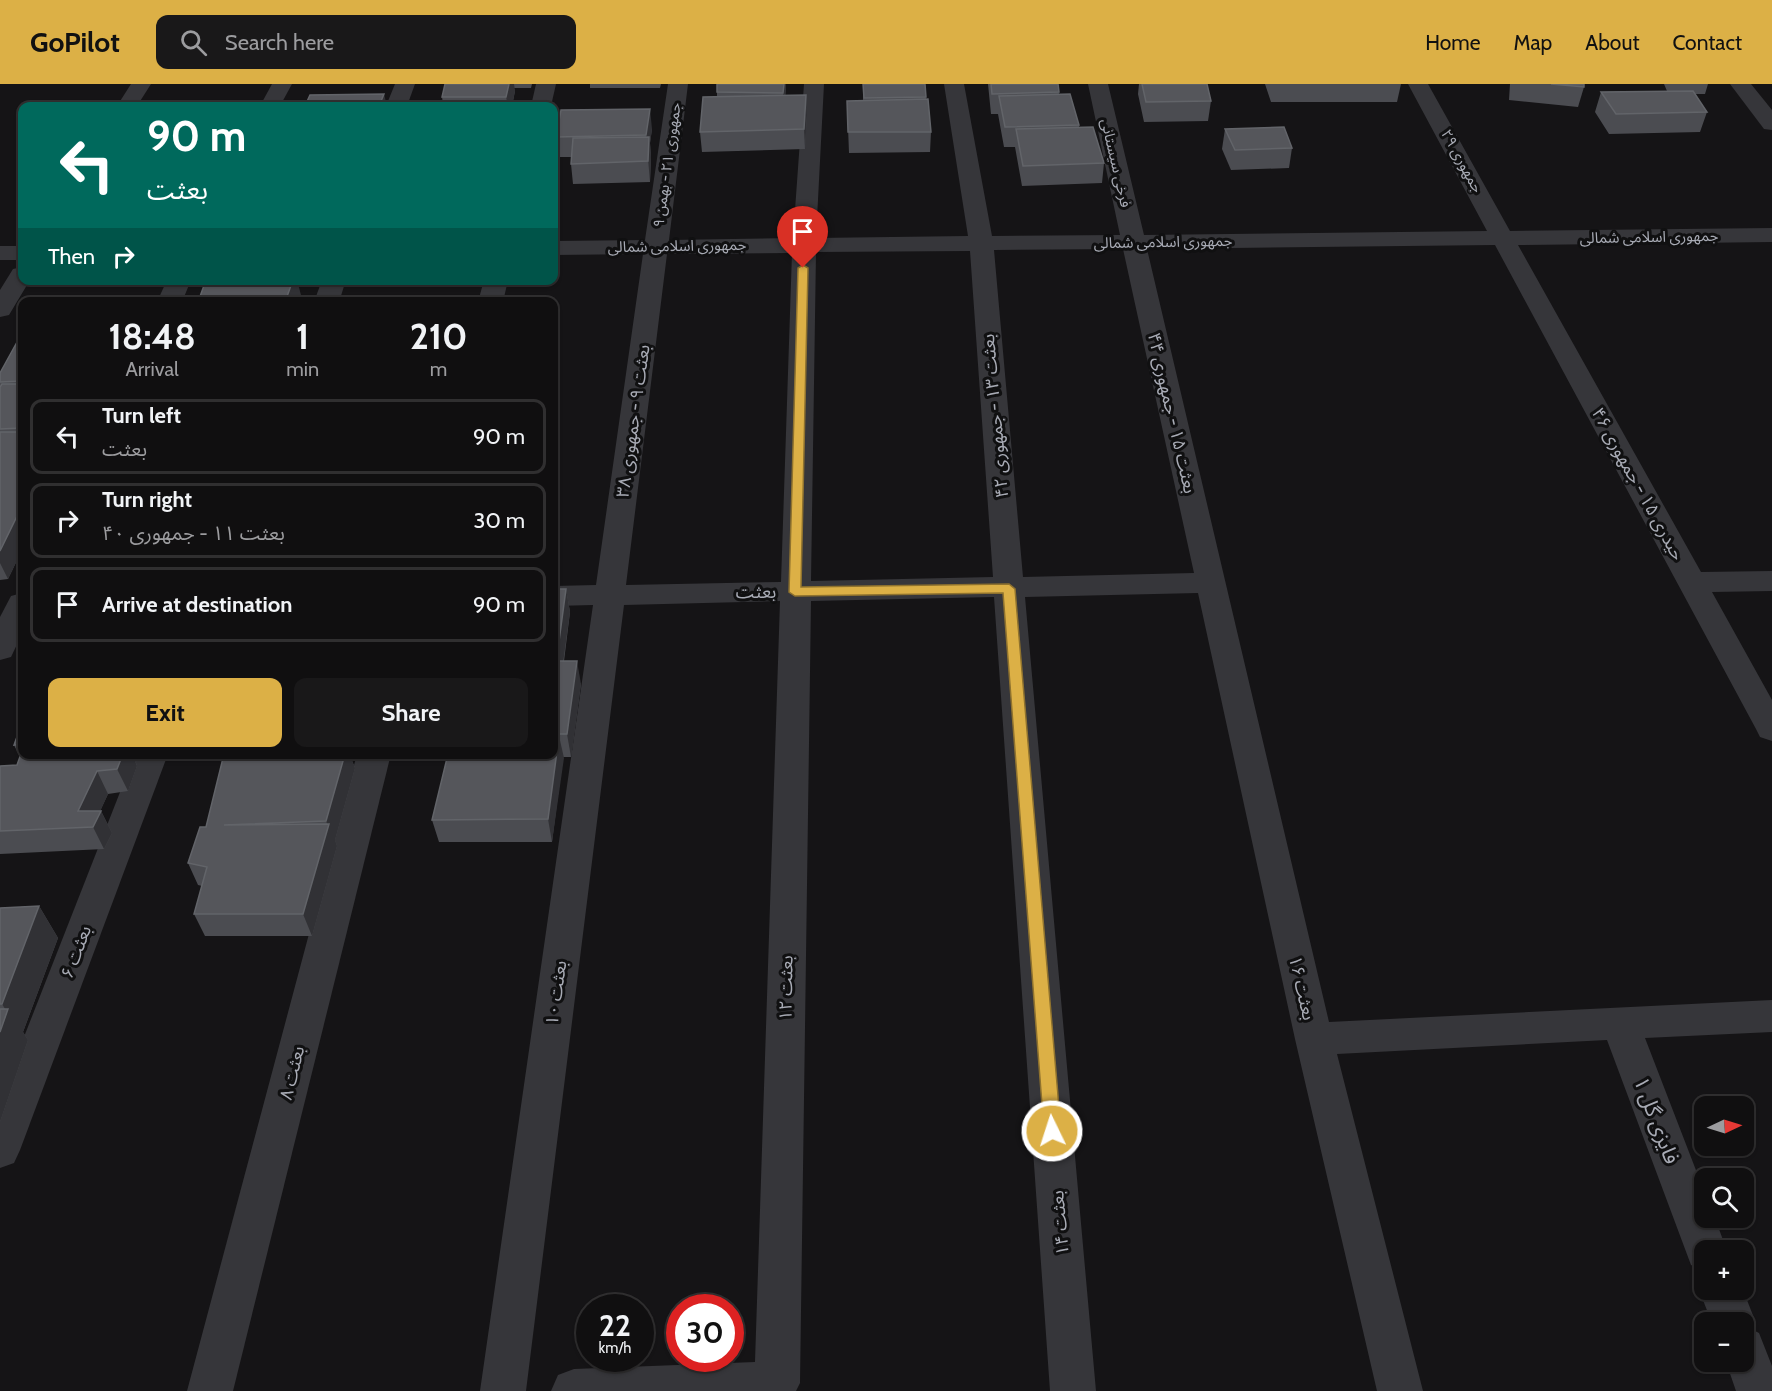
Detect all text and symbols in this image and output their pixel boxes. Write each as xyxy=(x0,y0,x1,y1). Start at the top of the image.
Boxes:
search box xyxy=(156,15,576,69)
text: GoPilot xyxy=(30,25,120,59)
icon: search xyxy=(177,26,210,59)
text: Search here xyxy=(225,29,334,56)
text: Home xyxy=(1425,30,1481,55)
text: Map xyxy=(1514,30,1552,55)
text: About xyxy=(1585,30,1639,55)
text: Contact xyxy=(1672,30,1742,55)
street label: جمهوری ۲۱ - بهمن ۹ xyxy=(649,101,685,229)
text: 90 m xyxy=(147,110,246,162)
street label: فرخی سیستانی xyxy=(1097,117,1135,209)
icon: left xyxy=(48,126,126,204)
street label: جمهوری ۲۹ xyxy=(1437,126,1487,196)
text: بعثت xyxy=(147,173,208,206)
pin xyxy=(777,206,828,268)
icon: arrive xyxy=(786,215,819,248)
street label: جمهوری اسلامی شمالی xyxy=(1579,227,1719,247)
street label: جمهوری اسلامی شمالی xyxy=(1093,232,1233,252)
street label: جمهوری اسلامی شمالی xyxy=(607,236,747,256)
icon: right xyxy=(107,240,140,273)
text: Then xyxy=(48,243,95,270)
text: 18:48 xyxy=(109,314,196,358)
text: 1 xyxy=(296,314,309,358)
text: 210 xyxy=(410,314,467,358)
street label: بعثت ۱۵ - جمهوری ۴۴ xyxy=(1143,330,1201,496)
street label: بعثت ۱۳ - جمهوری ۴۲ xyxy=(977,333,1013,499)
street label: بعثت ۹ - جمهوری ۳۸ xyxy=(611,343,655,499)
text: Arrival xyxy=(125,357,179,381)
text: min xyxy=(286,357,319,381)
text: m xyxy=(430,357,447,381)
text: Turn left xyxy=(102,402,181,429)
street label: حیدری ۱۵ - جمهوری ۴۶ xyxy=(1587,404,1689,564)
icon: left xyxy=(51,420,84,453)
text: 90 m xyxy=(473,423,525,450)
text: بعثت xyxy=(102,437,147,461)
text: Turn right xyxy=(102,486,192,513)
icon: right xyxy=(51,504,84,537)
text: 30 m xyxy=(473,507,525,534)
text: بعثت ۱۱ - جمهوری ۴۰ xyxy=(102,521,285,545)
street label: بعثت xyxy=(736,581,776,603)
icon: arrive xyxy=(51,588,84,621)
text: Arrive at destination xyxy=(102,591,292,618)
text: 90 m xyxy=(473,591,525,618)
button: Exit xyxy=(48,678,282,747)
button: Share xyxy=(294,678,528,747)
street label: بعثت ۶ xyxy=(56,922,96,982)
street label: بعثت ۱۶ xyxy=(1284,954,1320,1022)
street label: بعثت ۱۲ xyxy=(774,955,798,1021)
street label: بعثت ۱۰ xyxy=(541,959,571,1027)
street label: بعثت ۸ xyxy=(275,1044,309,1102)
street label: فایزی گل ۱ xyxy=(1629,1073,1685,1167)
north arrow xyxy=(1694,1096,1754,1156)
map controls xyxy=(1694,1096,1754,1372)
position arrow xyxy=(1020,1099,1084,1163)
button: search xyxy=(1694,1168,1754,1228)
street label: بعثت ۱۴ xyxy=(1046,1190,1074,1256)
button: + xyxy=(1694,1240,1754,1300)
speed limit sign: 30 xyxy=(666,1294,744,1372)
text: 22 xyxy=(599,1307,631,1344)
button: − xyxy=(1694,1312,1754,1372)
text: km/h xyxy=(599,1339,631,1357)

